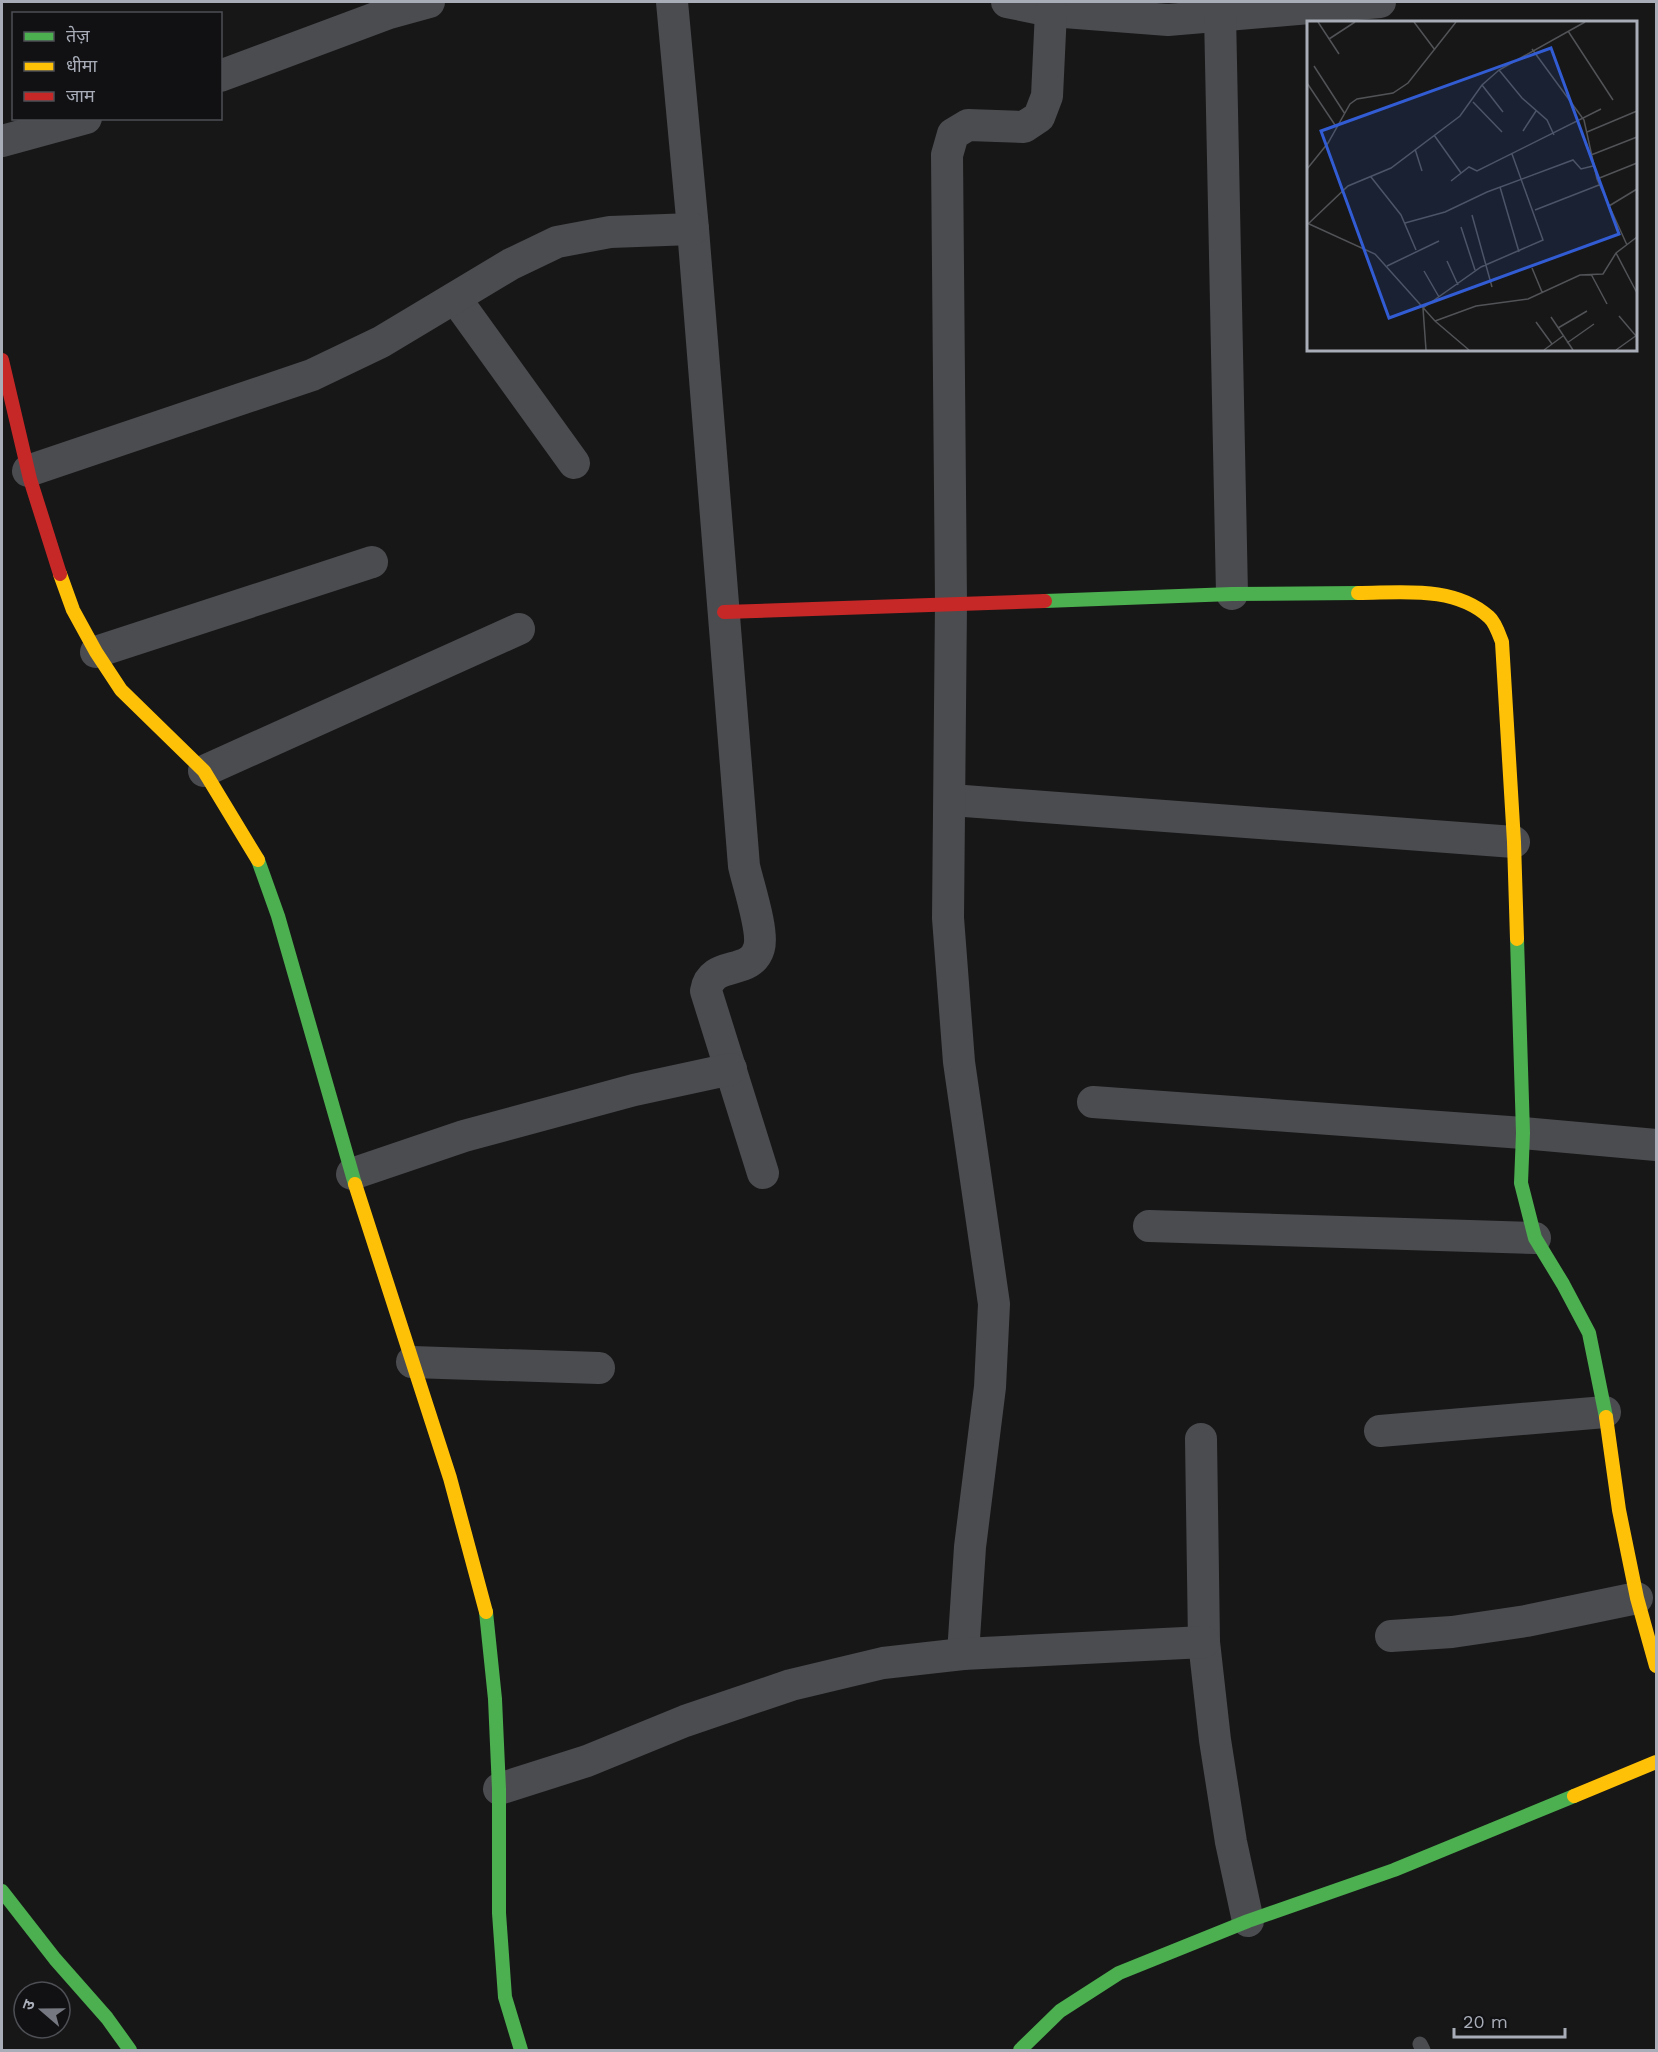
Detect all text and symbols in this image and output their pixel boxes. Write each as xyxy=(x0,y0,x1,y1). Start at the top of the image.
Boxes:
legend xyxy=(12,12,222,120)
inset map xyxy=(1307,21,1637,351)
text: तेज़ xyxy=(66,25,90,46)
text: धीमा xyxy=(66,55,97,76)
text: जाम xyxy=(66,85,96,106)
north arrow xyxy=(12,1980,72,2040)
text: उ xyxy=(18,1997,39,2013)
scale bar xyxy=(1454,2001,1565,2039)
text: 20 m xyxy=(1463,2011,1508,2032)

